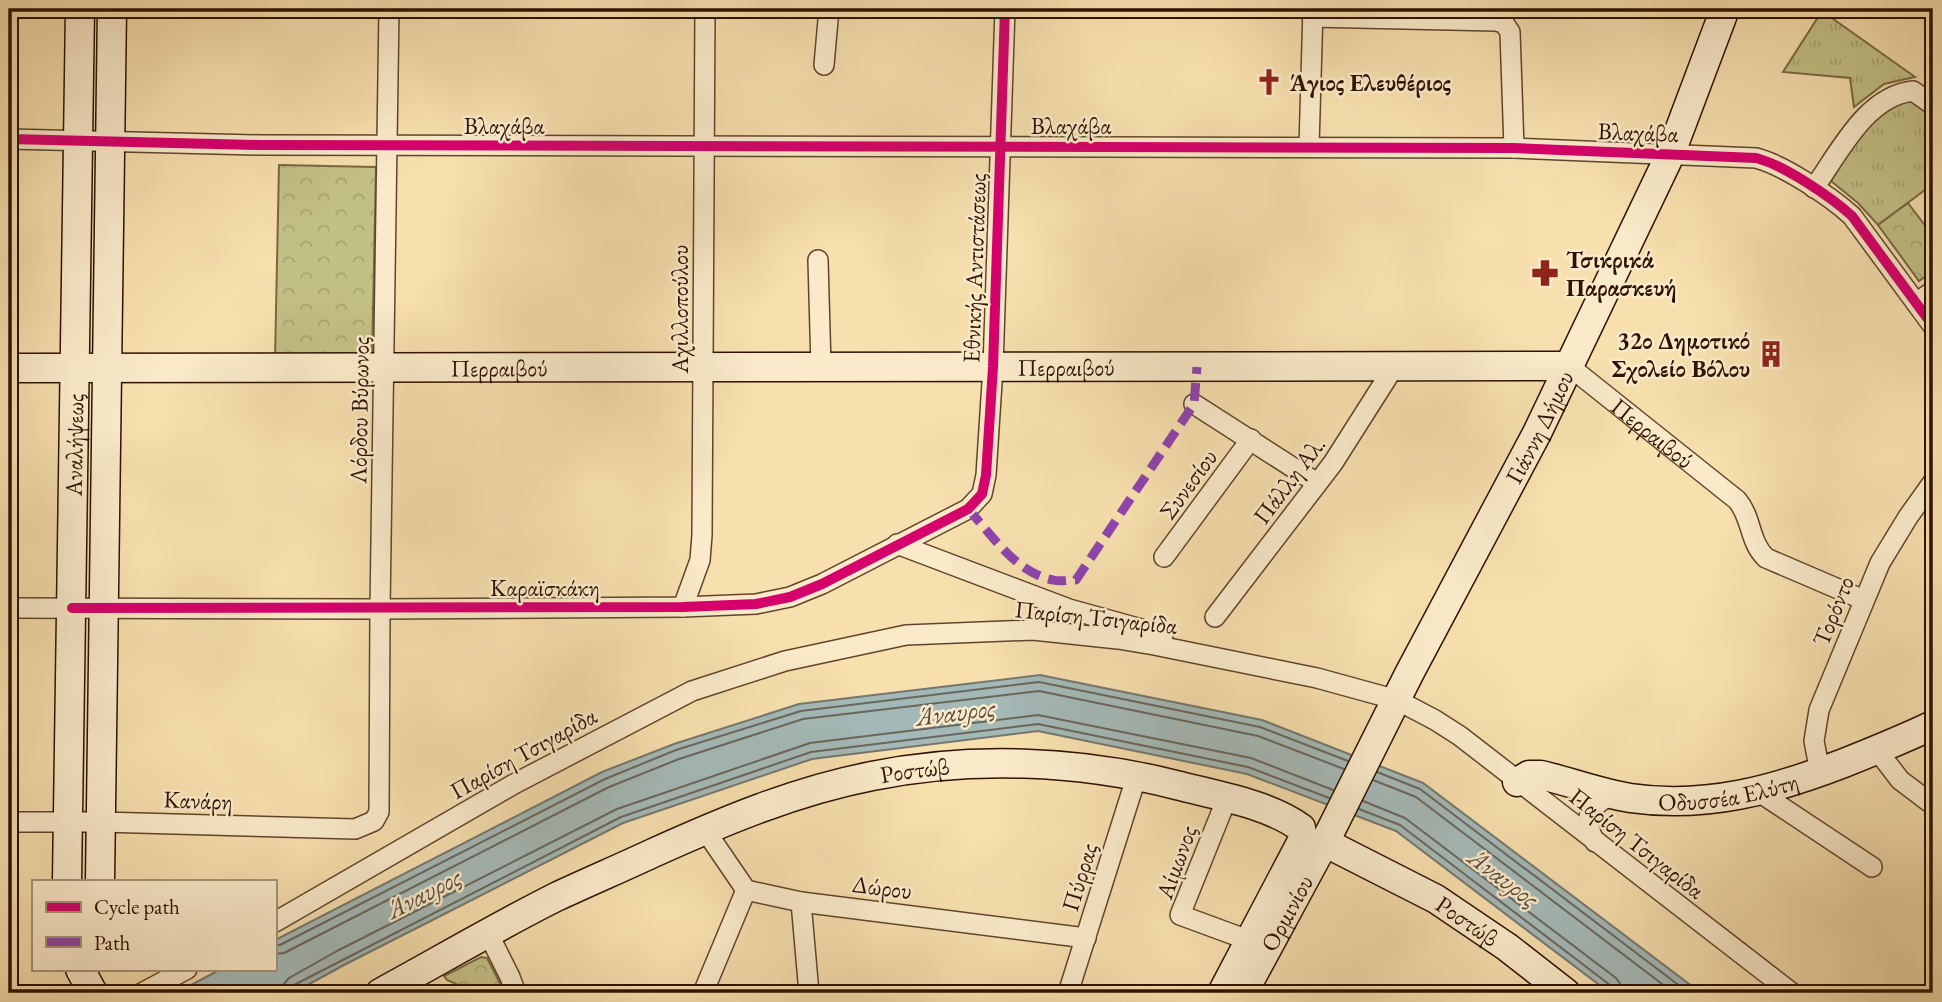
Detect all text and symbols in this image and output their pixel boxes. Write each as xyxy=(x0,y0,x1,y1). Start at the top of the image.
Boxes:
church icon: Άγιος Ελευθέριος xyxy=(1254,67,1284,97)
place label: Άγιος Ελευθέριος xyxy=(1289,67,1452,98)
street label: Βλαχάβα xyxy=(464,110,544,141)
street label: Βλαχάβα xyxy=(1031,110,1111,141)
street label: Βλαχάβα xyxy=(1597,115,1679,149)
street label: Εθνικής Αντιστάσεως xyxy=(955,173,993,363)
place label: Τσικρικά Παρασκευή xyxy=(1566,244,1677,303)
street label: Αχιλλοπούλου xyxy=(664,245,695,374)
pharmacy icon: Τσικρικά Παρασκευή xyxy=(1530,258,1560,288)
place label: 32ο Δημοτικό Σχολείο Βόλου xyxy=(1612,325,1750,384)
street label: Λόρδου Βύρωνος xyxy=(342,336,376,485)
building icon: 32ο Δημοτικό Σχολείο Βόλου xyxy=(1756,339,1786,369)
street label: Περραιβού xyxy=(1017,351,1115,382)
street label: Περραιβού xyxy=(450,352,548,383)
street label: Γιάννη Δήμου xyxy=(1498,365,1580,488)
street label: Περραιβού xyxy=(1605,390,1700,475)
street label: Αναλήψεως xyxy=(57,393,90,498)
street label: Πάλλη Αλ. xyxy=(1246,430,1332,530)
street label: Συνεσίου xyxy=(1152,443,1224,525)
street label: Καραϊσκάκη xyxy=(490,572,600,603)
street label: Τορόντο xyxy=(1805,572,1861,650)
street label: Παρίση Τσιγαρίδα xyxy=(1013,593,1179,641)
water label: Άναυρος xyxy=(912,690,999,734)
street label: Παρίση Τσιγαρίδα xyxy=(444,700,602,806)
street label: Ροστώβ xyxy=(877,750,951,790)
street label: Οδυσσέα Ελύτη xyxy=(1658,765,1802,817)
street label: Παρίση Τσιγαρίδα xyxy=(1563,781,1711,905)
street label: Κανάρη xyxy=(163,783,233,817)
street label: Αίμωνος xyxy=(1148,821,1204,904)
street label: Πύρρας xyxy=(1054,839,1104,915)
water label: Άναυρος xyxy=(1460,839,1547,916)
water label: Άναυρος xyxy=(379,859,468,927)
street label: Δώρου xyxy=(850,868,914,906)
street label: Ορμινίου xyxy=(1253,869,1320,957)
legend xyxy=(32,880,276,970)
street label: Ροστώβ xyxy=(1430,888,1505,953)
text: Cycle path xyxy=(94,893,180,920)
text: Path xyxy=(94,929,131,956)

